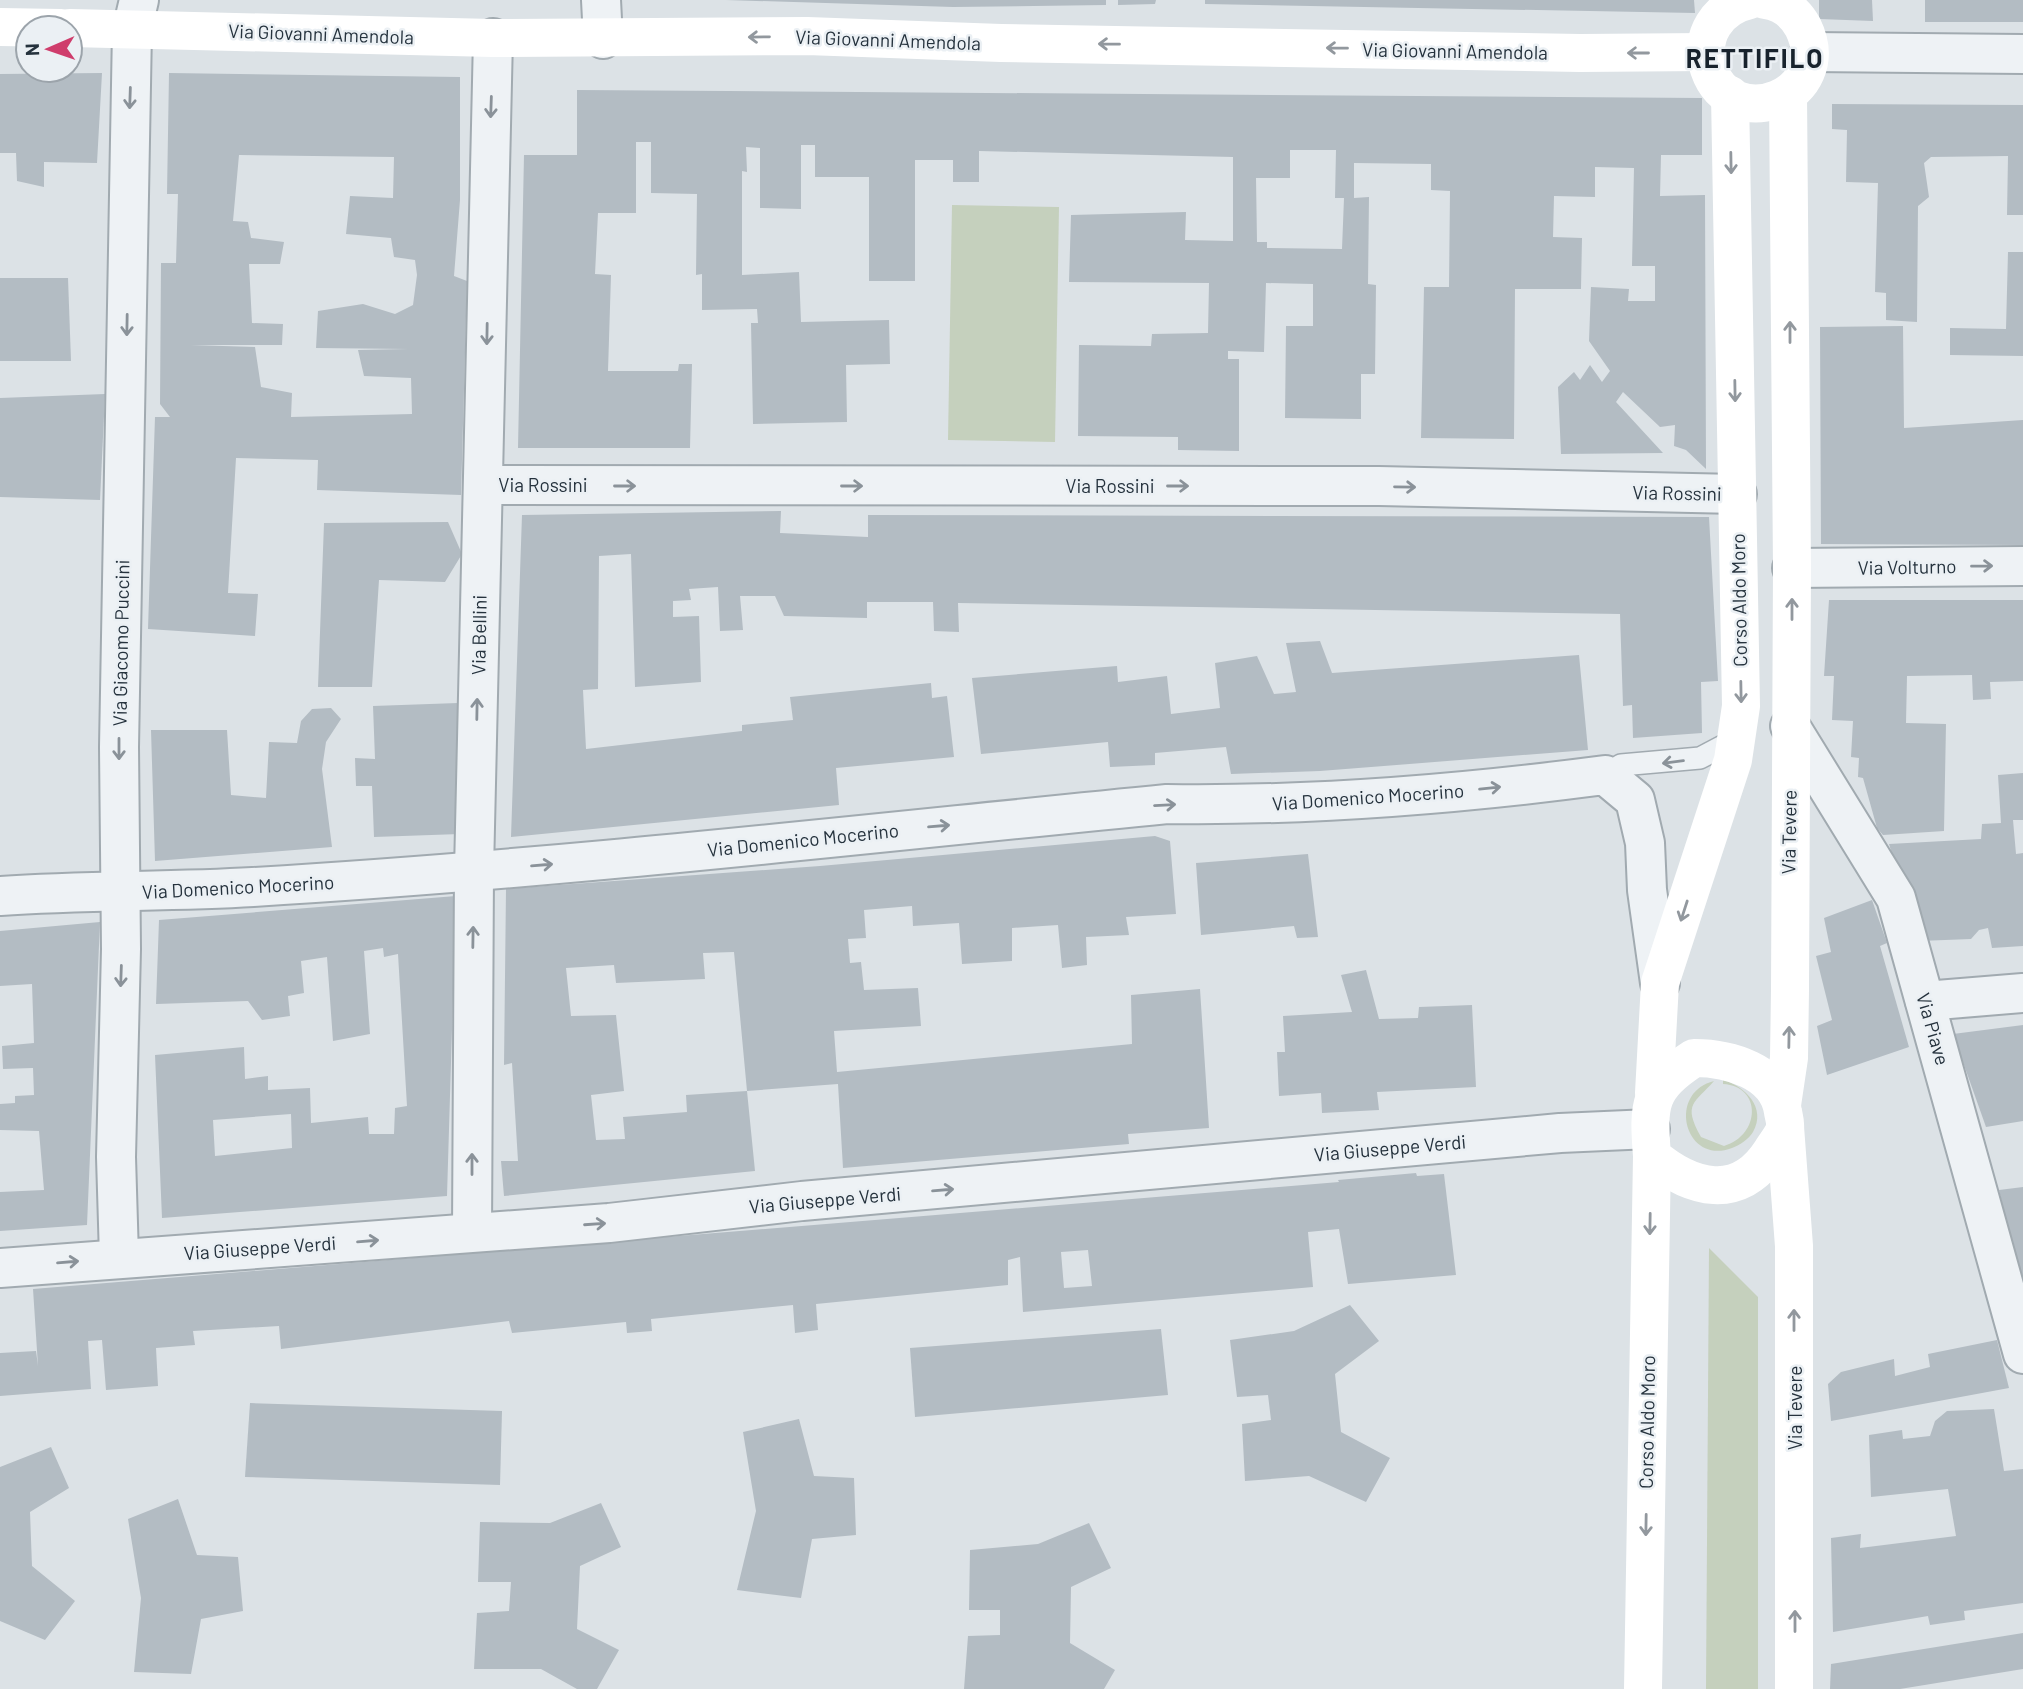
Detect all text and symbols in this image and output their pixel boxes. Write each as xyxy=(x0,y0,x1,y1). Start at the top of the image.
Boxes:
north arrow xyxy=(14,14,84,84)
street label: Via Giovanni Amendola xyxy=(228,19,414,48)
street label: Via Giovanni Amendola xyxy=(795,25,981,54)
one-way arrow xyxy=(748,30,771,44)
one-way arrow xyxy=(1098,37,1121,51)
street label: Via Giovanni Amendola xyxy=(1362,37,1548,64)
one-way arrow xyxy=(1326,41,1349,55)
district label: RETTIFILO xyxy=(1686,42,1824,73)
text: N xyxy=(20,43,43,56)
one-way arrow xyxy=(1626,46,1649,60)
one-way arrow xyxy=(123,86,137,109)
one-way arrow xyxy=(485,95,498,118)
one-way arrow xyxy=(1724,152,1738,175)
one-way arrow xyxy=(120,314,134,337)
one-way arrow xyxy=(1783,321,1797,344)
one-way arrow xyxy=(480,322,494,345)
one-way arrow xyxy=(1729,379,1742,402)
street label: Via Rossini xyxy=(498,473,588,496)
street label: Via Rossini xyxy=(1065,474,1155,497)
one-way arrow xyxy=(613,479,636,493)
one-way arrow xyxy=(840,479,863,493)
one-way arrow xyxy=(1166,479,1189,493)
one-way arrow xyxy=(1393,480,1416,494)
street label: Via Rossini xyxy=(1632,480,1722,505)
street label: Corso Aldo Moro xyxy=(1726,533,1751,667)
street label: Via Volturno xyxy=(1857,554,1957,579)
street label: Via Giacomo Puccini xyxy=(108,559,133,727)
one-way arrow xyxy=(1971,559,1994,573)
street label: Via Bellini xyxy=(466,595,491,675)
one-way arrow xyxy=(1785,597,1799,620)
one-way arrow xyxy=(1734,680,1747,703)
one-way arrow xyxy=(471,698,484,721)
one-way arrow xyxy=(112,737,126,760)
one-way arrow xyxy=(1662,755,1684,768)
street label: Via Domenico Mocerino xyxy=(1271,778,1465,815)
one-way arrow xyxy=(1478,781,1501,794)
street label: Via Tevere xyxy=(1776,789,1801,875)
one-way arrow xyxy=(1154,798,1177,811)
street label: Via Domenico Mocerino xyxy=(706,818,900,861)
one-way arrow xyxy=(927,819,950,832)
one-way arrow xyxy=(530,858,553,871)
street label: Via Domenico Mocerino xyxy=(141,870,335,903)
one-way arrow xyxy=(1676,900,1689,922)
one-way arrow xyxy=(466,925,480,948)
one-way arrow xyxy=(114,965,127,988)
street label: Via Piave xyxy=(1912,990,1955,1068)
one-way arrow xyxy=(1782,1026,1796,1049)
street label: Via Giuseppe Verdi xyxy=(1313,1129,1467,1166)
one-way arrow xyxy=(465,1153,479,1176)
street label: Via Giuseppe Verdi xyxy=(748,1181,902,1218)
one-way arrow xyxy=(932,1183,954,1196)
one-way arrow xyxy=(1643,1212,1657,1235)
one-way arrow xyxy=(583,1217,606,1230)
street label: Via Giuseppe Verdi xyxy=(183,1231,337,1264)
one-way arrow xyxy=(356,1234,379,1247)
one-way arrow xyxy=(56,1255,79,1268)
one-way arrow xyxy=(1787,1309,1801,1332)
street label: Corso Aldo Moro xyxy=(1634,1355,1659,1489)
street label: Via Tevere xyxy=(1783,1366,1806,1450)
one-way arrow xyxy=(1639,1513,1653,1536)
one-way arrow xyxy=(1788,1610,1802,1633)

